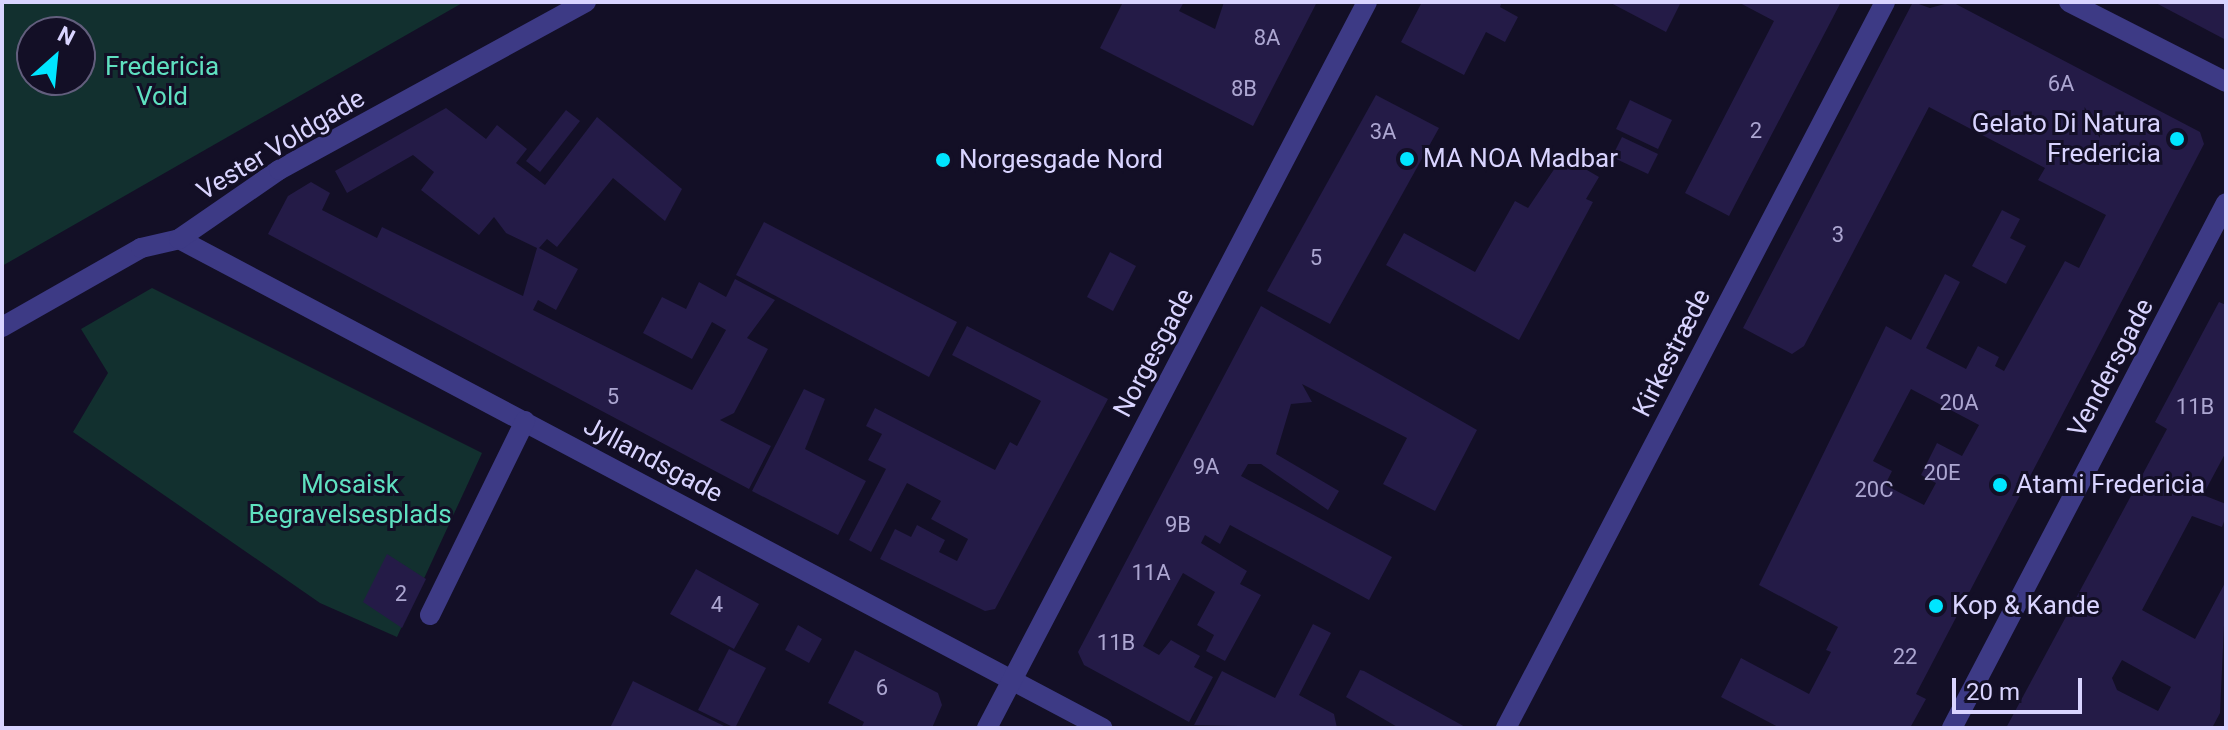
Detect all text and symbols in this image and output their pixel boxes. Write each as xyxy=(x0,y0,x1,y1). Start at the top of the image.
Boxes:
north arrow xyxy=(16,16,96,96)
text: N xyxy=(54,21,79,51)
house number: 8A xyxy=(1254,25,1280,51)
park label: Fredericia Vold xyxy=(105,51,219,112)
house number: 6A xyxy=(2048,71,2074,97)
house number: 8B xyxy=(1231,76,1257,102)
street label: Vester Voldgade xyxy=(192,83,370,207)
place label: Gelato Di Natura Fredericia xyxy=(1972,108,2161,170)
house number: 2 xyxy=(1750,118,1762,144)
house number: 3A xyxy=(1370,119,1396,145)
marker: Gelato Di Natura Fredericia xyxy=(2168,130,2186,148)
place label: MA NOA Madbar xyxy=(1423,143,1618,175)
place label: Norgesgade Nord xyxy=(959,144,1163,176)
marker: MA NOA Madbar xyxy=(1398,150,1416,168)
marker: Norgesgade Nord xyxy=(934,151,952,169)
house number: 3 xyxy=(1832,222,1844,248)
house number: 5 xyxy=(1310,245,1322,271)
street label: Norgesgade xyxy=(1107,283,1201,423)
street label: Kirkestræde xyxy=(1626,284,1718,422)
street label: Vendersgade xyxy=(2062,294,2160,442)
house number: 5 xyxy=(607,384,619,410)
house number: 20A xyxy=(1939,390,1979,416)
house number: 11B xyxy=(2176,394,2214,420)
street label: Jyllandsgade xyxy=(578,410,728,510)
house number: 9A xyxy=(1193,454,1219,480)
house number: 20E xyxy=(1923,460,1961,486)
park label: Mosaisk Begravelsesplads xyxy=(248,469,452,530)
place label: Atami Fredericia xyxy=(2016,469,2205,501)
marker: Atami Fredericia xyxy=(1991,476,2009,494)
house number: 20C xyxy=(1854,477,1894,503)
house number: 9B xyxy=(1165,512,1191,538)
house number: 11A xyxy=(1131,560,1171,586)
house number: 2 xyxy=(395,581,407,607)
place label: Kop & Kande xyxy=(1952,590,2100,622)
house number: 4 xyxy=(711,592,723,618)
marker: Kop & Kande xyxy=(1927,597,1945,615)
house number: 11B xyxy=(1097,630,1135,656)
house number: 22 xyxy=(1893,644,1917,670)
scale bar xyxy=(1956,662,2086,712)
house number: 6 xyxy=(876,675,888,701)
text: 20 m xyxy=(1966,678,2020,706)

